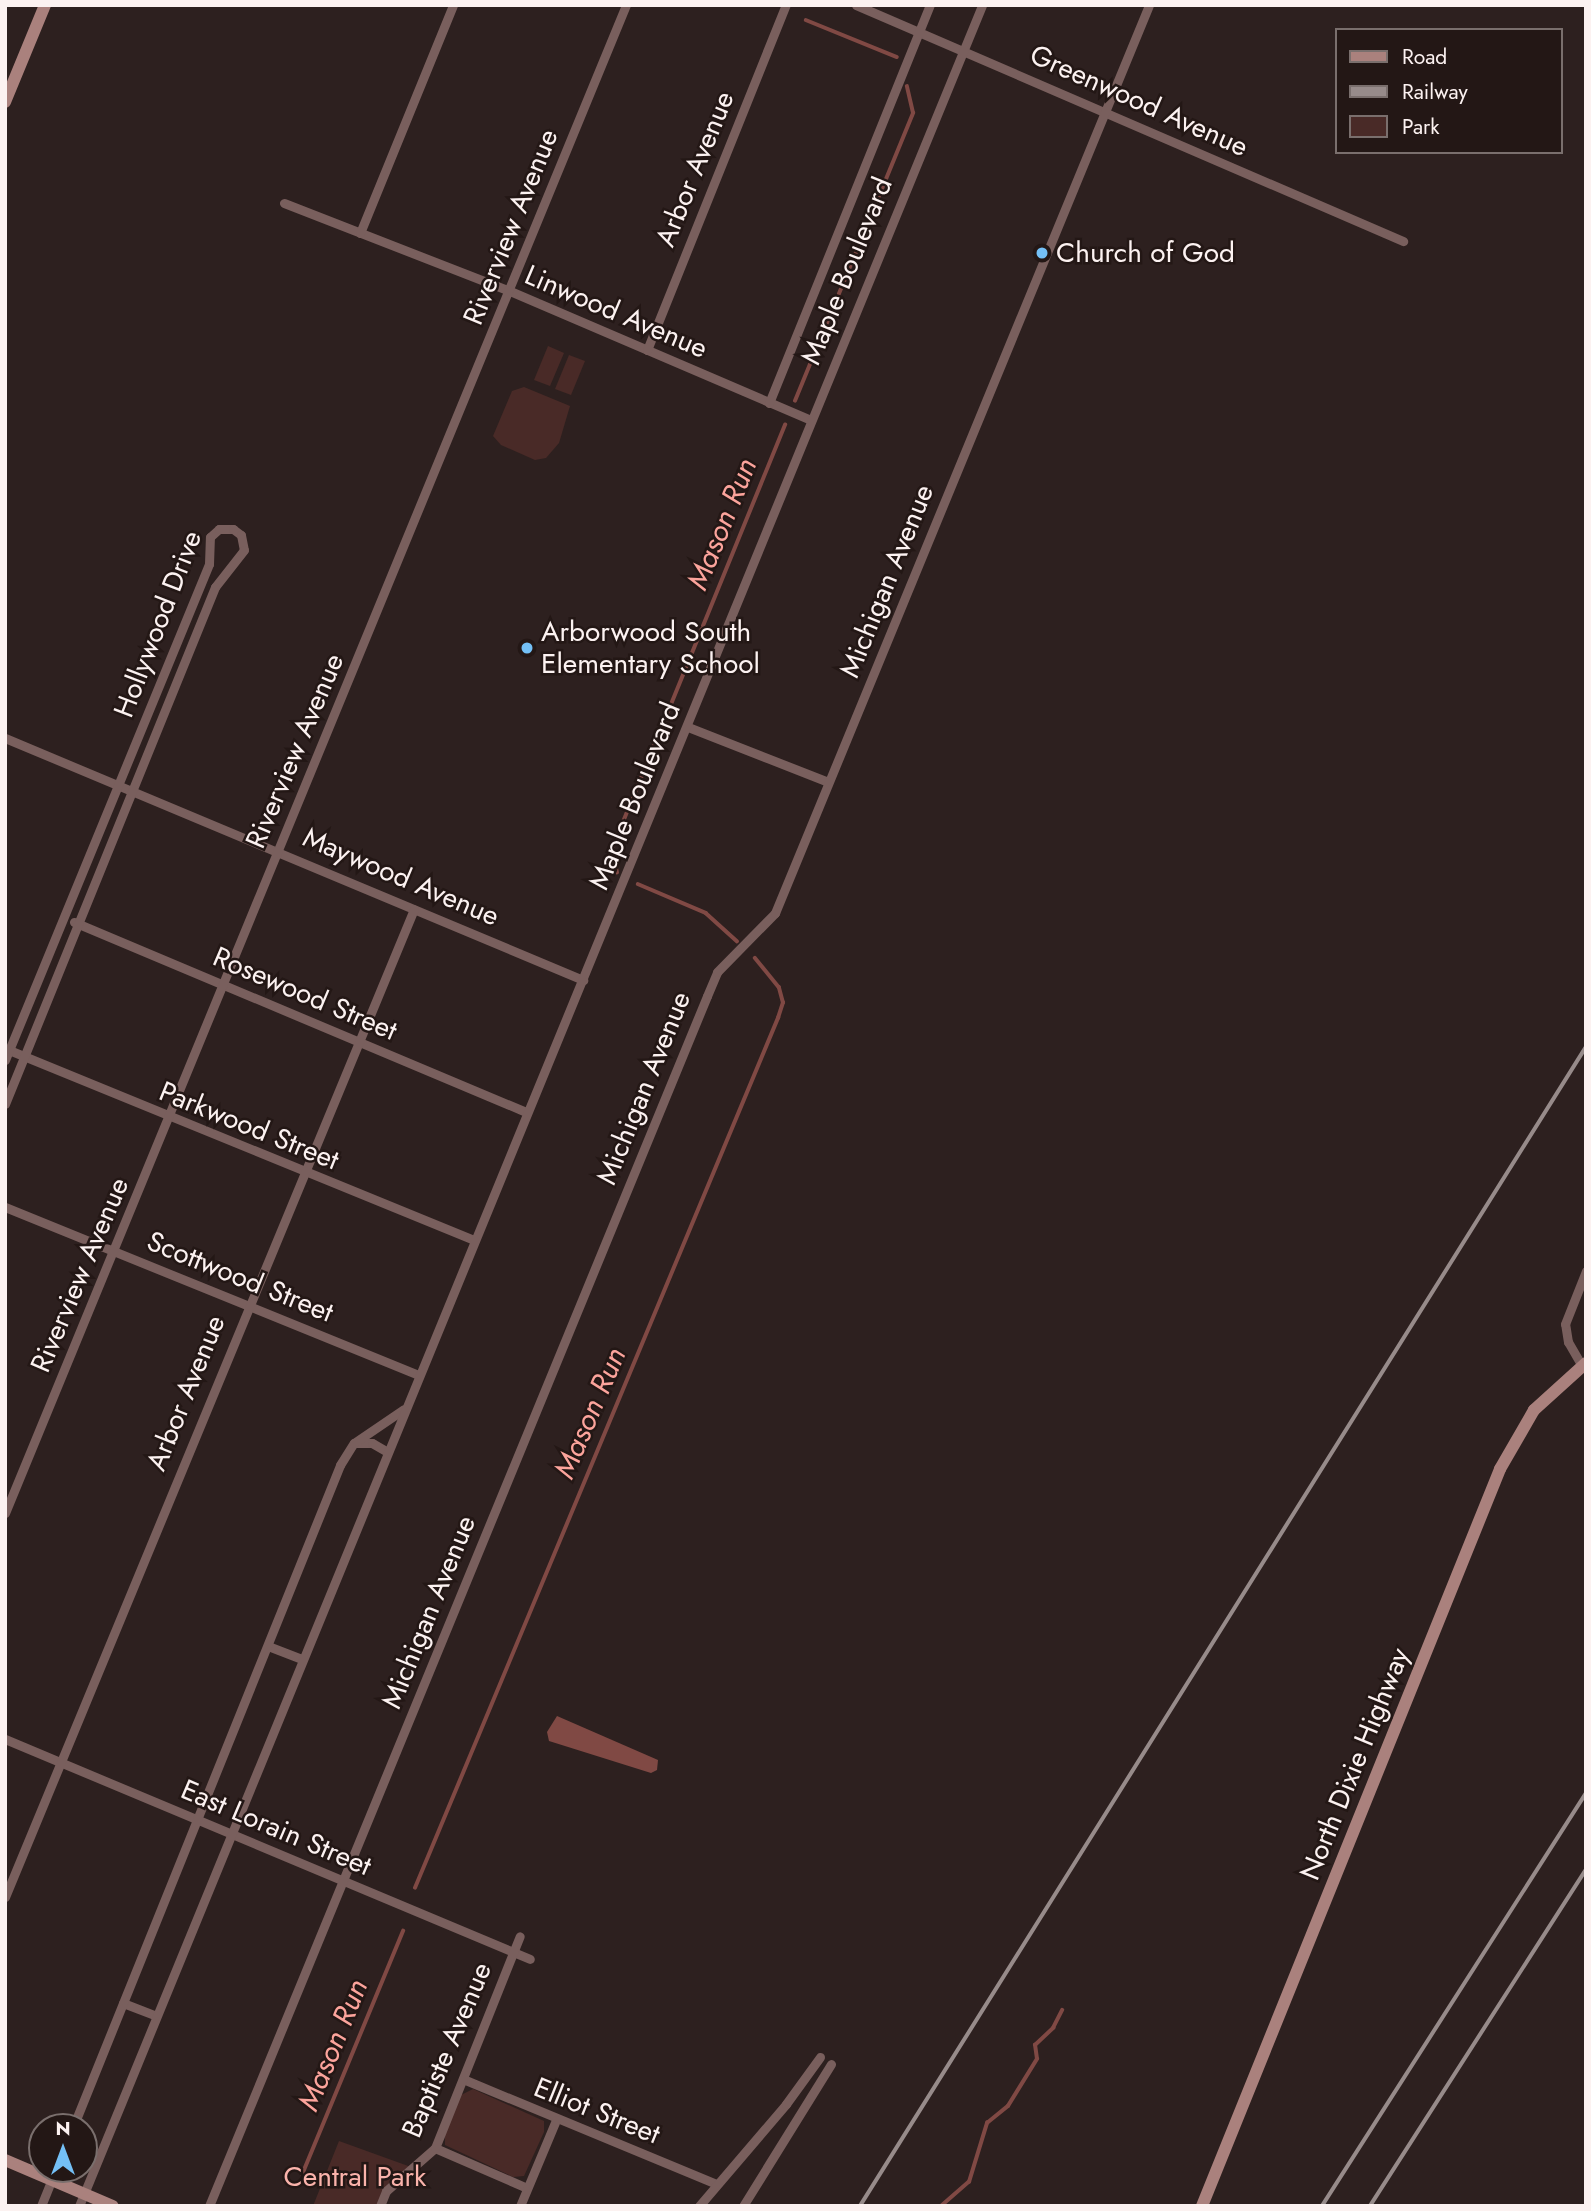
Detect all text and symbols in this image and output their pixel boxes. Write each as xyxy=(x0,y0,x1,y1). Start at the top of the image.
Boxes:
legend xyxy=(1336,28,1563,154)
street label: Greenwood Avenue xyxy=(1025,38,1253,164)
text: Road xyxy=(1402,42,1447,72)
text: Railway xyxy=(1402,77,1468,107)
street label: Arbor Avenue xyxy=(649,86,741,252)
text: Park xyxy=(1402,112,1439,142)
street label: Riverview Avenue xyxy=(456,124,566,330)
street label: Maple Boulevard xyxy=(794,173,900,369)
place label: Church of God xyxy=(1056,236,1235,270)
marker: Church of God xyxy=(1034,245,1050,261)
street label: Linwood Avenue xyxy=(520,258,712,366)
water label: Mason Run xyxy=(679,453,765,595)
street label: Michigan Avenue xyxy=(833,480,941,682)
street label: Hollywood Drive xyxy=(107,526,209,722)
place label: Arborwood South Elementary School xyxy=(541,615,760,681)
marker: Arborwood South Elementary School xyxy=(519,640,535,656)
street label: Riverview Avenue xyxy=(239,649,351,853)
street label: Maple Boulevard xyxy=(582,698,688,894)
street label: Maywood Avenue xyxy=(298,821,504,933)
street label: Rosewood Street xyxy=(208,940,402,1048)
street label: Michigan Avenue xyxy=(590,987,698,1189)
street label: Parkwood Street xyxy=(154,1075,344,1177)
street label: Riverview Avenue xyxy=(24,1173,136,1377)
street label: Scottwood Street xyxy=(142,1224,338,1330)
street label: Arbor Avenue xyxy=(140,1310,232,1476)
water label: Mason Run xyxy=(546,1342,634,1484)
street label: Michigan Avenue xyxy=(375,1511,483,1713)
street label: North Dixie Highway xyxy=(1293,1643,1417,1885)
street label: East Lorain Street xyxy=(176,1773,376,1883)
street label: Baptiste Avenue xyxy=(395,1957,499,2143)
water label: Mason Run xyxy=(290,1974,376,2116)
street label: Elliot Street xyxy=(529,2071,665,2151)
north arrow xyxy=(28,2113,98,2183)
text: N xyxy=(55,2115,71,2142)
park label: Central Park xyxy=(284,2160,426,2194)

